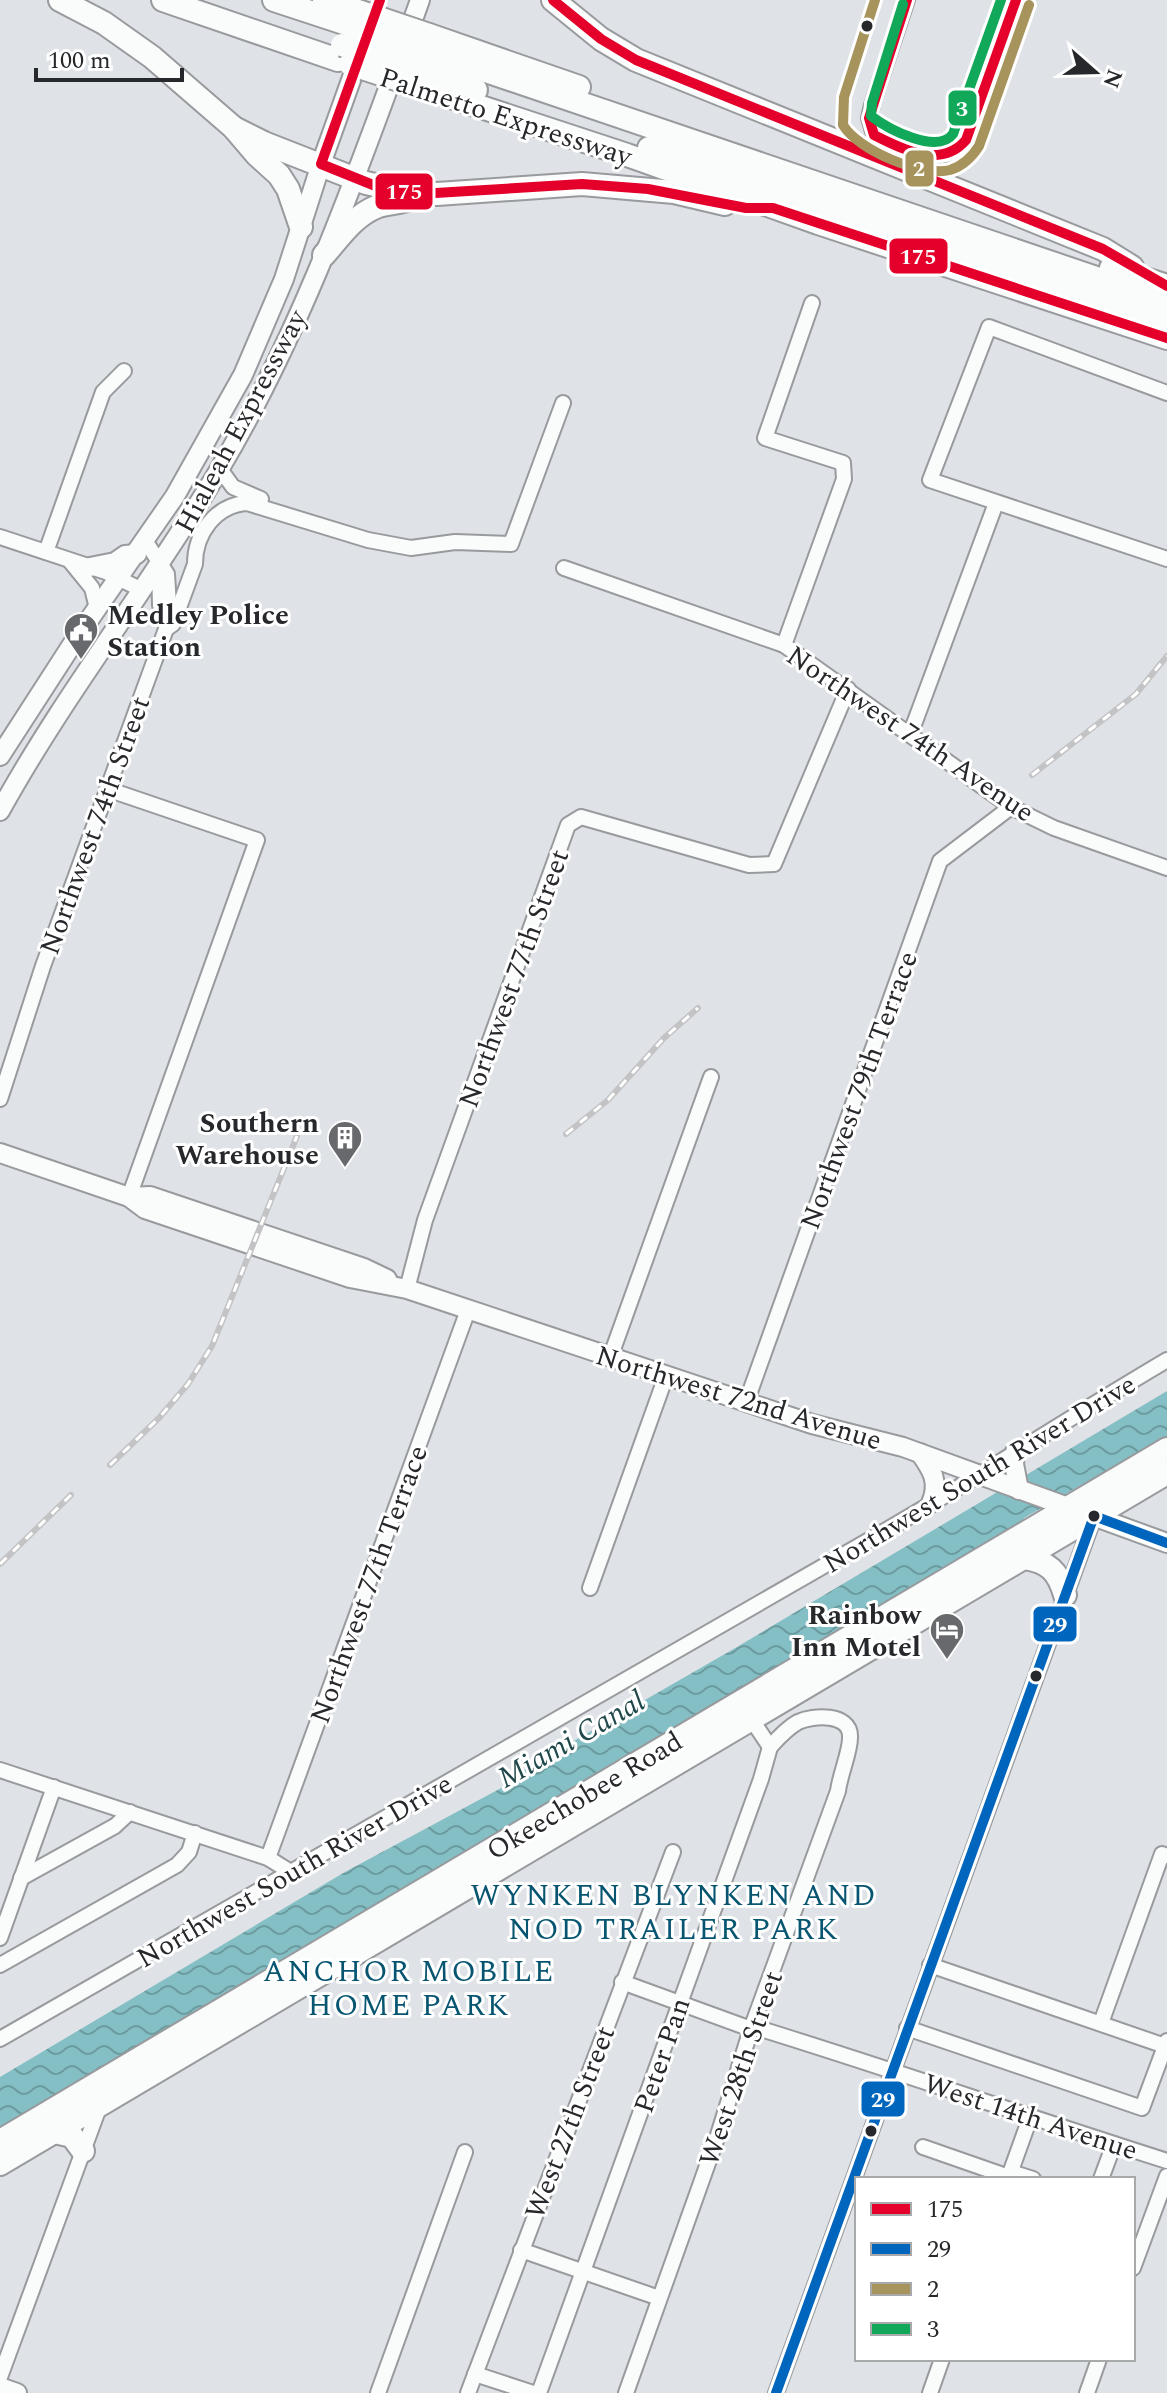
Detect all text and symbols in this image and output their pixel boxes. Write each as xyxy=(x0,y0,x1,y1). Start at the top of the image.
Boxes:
unlabelled marker xyxy=(859,18,875,34)
scale bar xyxy=(36,32,182,82)
north arrow xyxy=(1055,32,1135,112)
text: 100 m xyxy=(48,43,111,79)
street label: Palmetto Expressway xyxy=(374,56,639,179)
text: N xyxy=(1094,64,1131,92)
line badge: 3 xyxy=(947,89,978,127)
text: 3 xyxy=(956,93,968,126)
line badge: 2 xyxy=(904,149,935,188)
text: 2 xyxy=(913,153,925,186)
line badge: 175 xyxy=(374,172,434,211)
text: 175 xyxy=(385,176,423,209)
line badge: 175 xyxy=(888,237,949,275)
text: 175 xyxy=(899,241,937,274)
street label: Hialeah Expressway xyxy=(164,301,319,541)
place label: Medley Police Station xyxy=(107,594,289,669)
public building icon: Medley Police Station xyxy=(62,611,100,661)
street label: Northwest 74th Avenue xyxy=(777,635,1043,834)
street label: Northwest 74th Street xyxy=(29,690,162,961)
street label: Northwest 77th Street xyxy=(448,843,581,1114)
street label: Northwest 79th Terrace xyxy=(789,945,930,1236)
place label: Southern Warehouse xyxy=(175,1102,319,1177)
building icon: Southern Warehouse xyxy=(326,1119,364,1169)
street label: Northwest 72nd Avenue xyxy=(590,1334,887,1462)
street label: Northwest South River Drive xyxy=(815,1364,1144,1585)
street label: Northwest 77th Terrace xyxy=(299,1439,440,1730)
unlabelled marker xyxy=(1086,1508,1102,1524)
place label: Rainbow Inn Motel xyxy=(791,1594,923,1669)
line badge: 29 xyxy=(1032,1605,1078,1643)
text: 29 xyxy=(1043,1609,1067,1642)
hotel icon: Rainbow Inn Motel xyxy=(928,1611,966,1661)
unlabelled marker xyxy=(1028,1668,1044,1684)
water label: Miami Canal xyxy=(489,1679,654,1801)
street label: Okeechobee Road xyxy=(478,1721,691,1872)
street label: Northwest South River Drive xyxy=(129,1763,461,1980)
district label: WYNKEN BLYNKEN AND NOD TRAILER PARK xyxy=(470,1873,878,1953)
district label: ANCHOR MOBILE HOME PARK xyxy=(263,1949,555,2029)
street label: West 28th Street xyxy=(688,1965,795,2172)
street label: Peter Pan xyxy=(623,1992,702,2119)
street label: West 27th Street xyxy=(514,2020,627,2225)
street label: West 14th Avenue xyxy=(918,2063,1143,2172)
line badge: 29 xyxy=(860,2080,906,2118)
text: 29 xyxy=(871,2084,895,2117)
unlabelled marker xyxy=(863,2123,879,2139)
legend xyxy=(855,2177,1135,2361)
text: 175 xyxy=(927,2192,963,2228)
text: 29 xyxy=(927,2232,951,2268)
text: 2 xyxy=(927,2272,939,2308)
text: 3 xyxy=(927,2312,939,2348)

